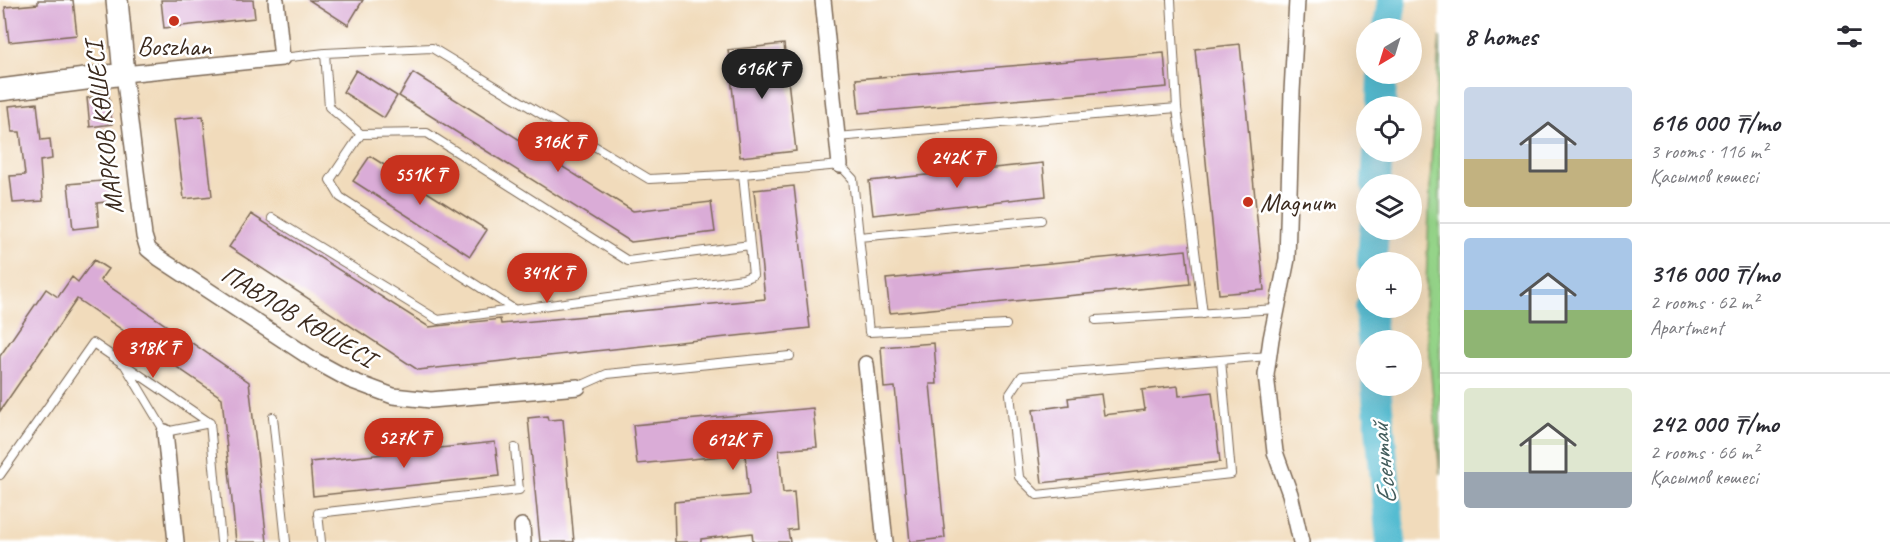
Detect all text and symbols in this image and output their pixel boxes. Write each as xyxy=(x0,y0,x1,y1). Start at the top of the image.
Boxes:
marker: Boszhan xyxy=(167,14,181,28)
north arrow xyxy=(1356,18,1422,84)
map controls xyxy=(1356,18,1422,396)
text: 8 homes xyxy=(1464,20,1537,53)
icon: filters xyxy=(1833,20,1866,53)
place label: Boszhan xyxy=(137,30,212,63)
street label: МАРКОВ КӨШЕСІ xyxy=(76,34,131,216)
pin: 616K ₸ xyxy=(713,49,811,100)
text: 616K ₸ xyxy=(736,56,788,81)
button: locate xyxy=(1356,96,1422,162)
text: 616 000 ₸/mo xyxy=(1650,106,1780,139)
icon: home xyxy=(1512,111,1584,183)
pin: 316K ₸ xyxy=(509,122,607,173)
text: 316K ₸ xyxy=(532,129,584,154)
pin: 242K ₸ xyxy=(908,138,1006,189)
text: 3 rooms · 116 m² xyxy=(1650,139,1767,164)
text: 242K ₸ xyxy=(931,145,983,170)
pin: 551K ₸ xyxy=(371,155,469,206)
text: 551K ₸ xyxy=(394,162,446,187)
text: Қасымов көшесі xyxy=(1650,164,1758,189)
button: layers xyxy=(1356,174,1422,240)
place label: Magnum xyxy=(1260,186,1337,219)
marker: Magnum xyxy=(1241,195,1255,209)
button: + xyxy=(1356,252,1422,318)
pin: 341K ₸ xyxy=(498,253,596,304)
street label: ПАВЛОВ КӨШЕСІ xyxy=(215,257,386,378)
text: 316 000 ₸/mo xyxy=(1650,257,1779,290)
text: 341K ₸ xyxy=(521,260,573,285)
icon: home xyxy=(1512,262,1584,334)
text: 2 rooms · 62 m² xyxy=(1650,290,1758,315)
text: Apartment xyxy=(1650,315,1723,340)
pin: 318K ₸ xyxy=(104,328,202,379)
button: − xyxy=(1356,330,1422,396)
text: 318K ₸ xyxy=(127,335,179,360)
text: 242 000 ₸/mo xyxy=(1650,407,1779,440)
icon: home xyxy=(1512,412,1584,484)
water label: Есентай xyxy=(1361,416,1404,506)
pin: 527K ₸ xyxy=(355,418,453,469)
pin: 612K ₸ xyxy=(684,420,782,471)
text: 527K ₸ xyxy=(378,425,430,450)
text: 612K ₸ xyxy=(707,427,759,452)
text: 2 rooms · 66 m² xyxy=(1650,440,1758,465)
text: Қасымов көшесі xyxy=(1650,465,1758,490)

